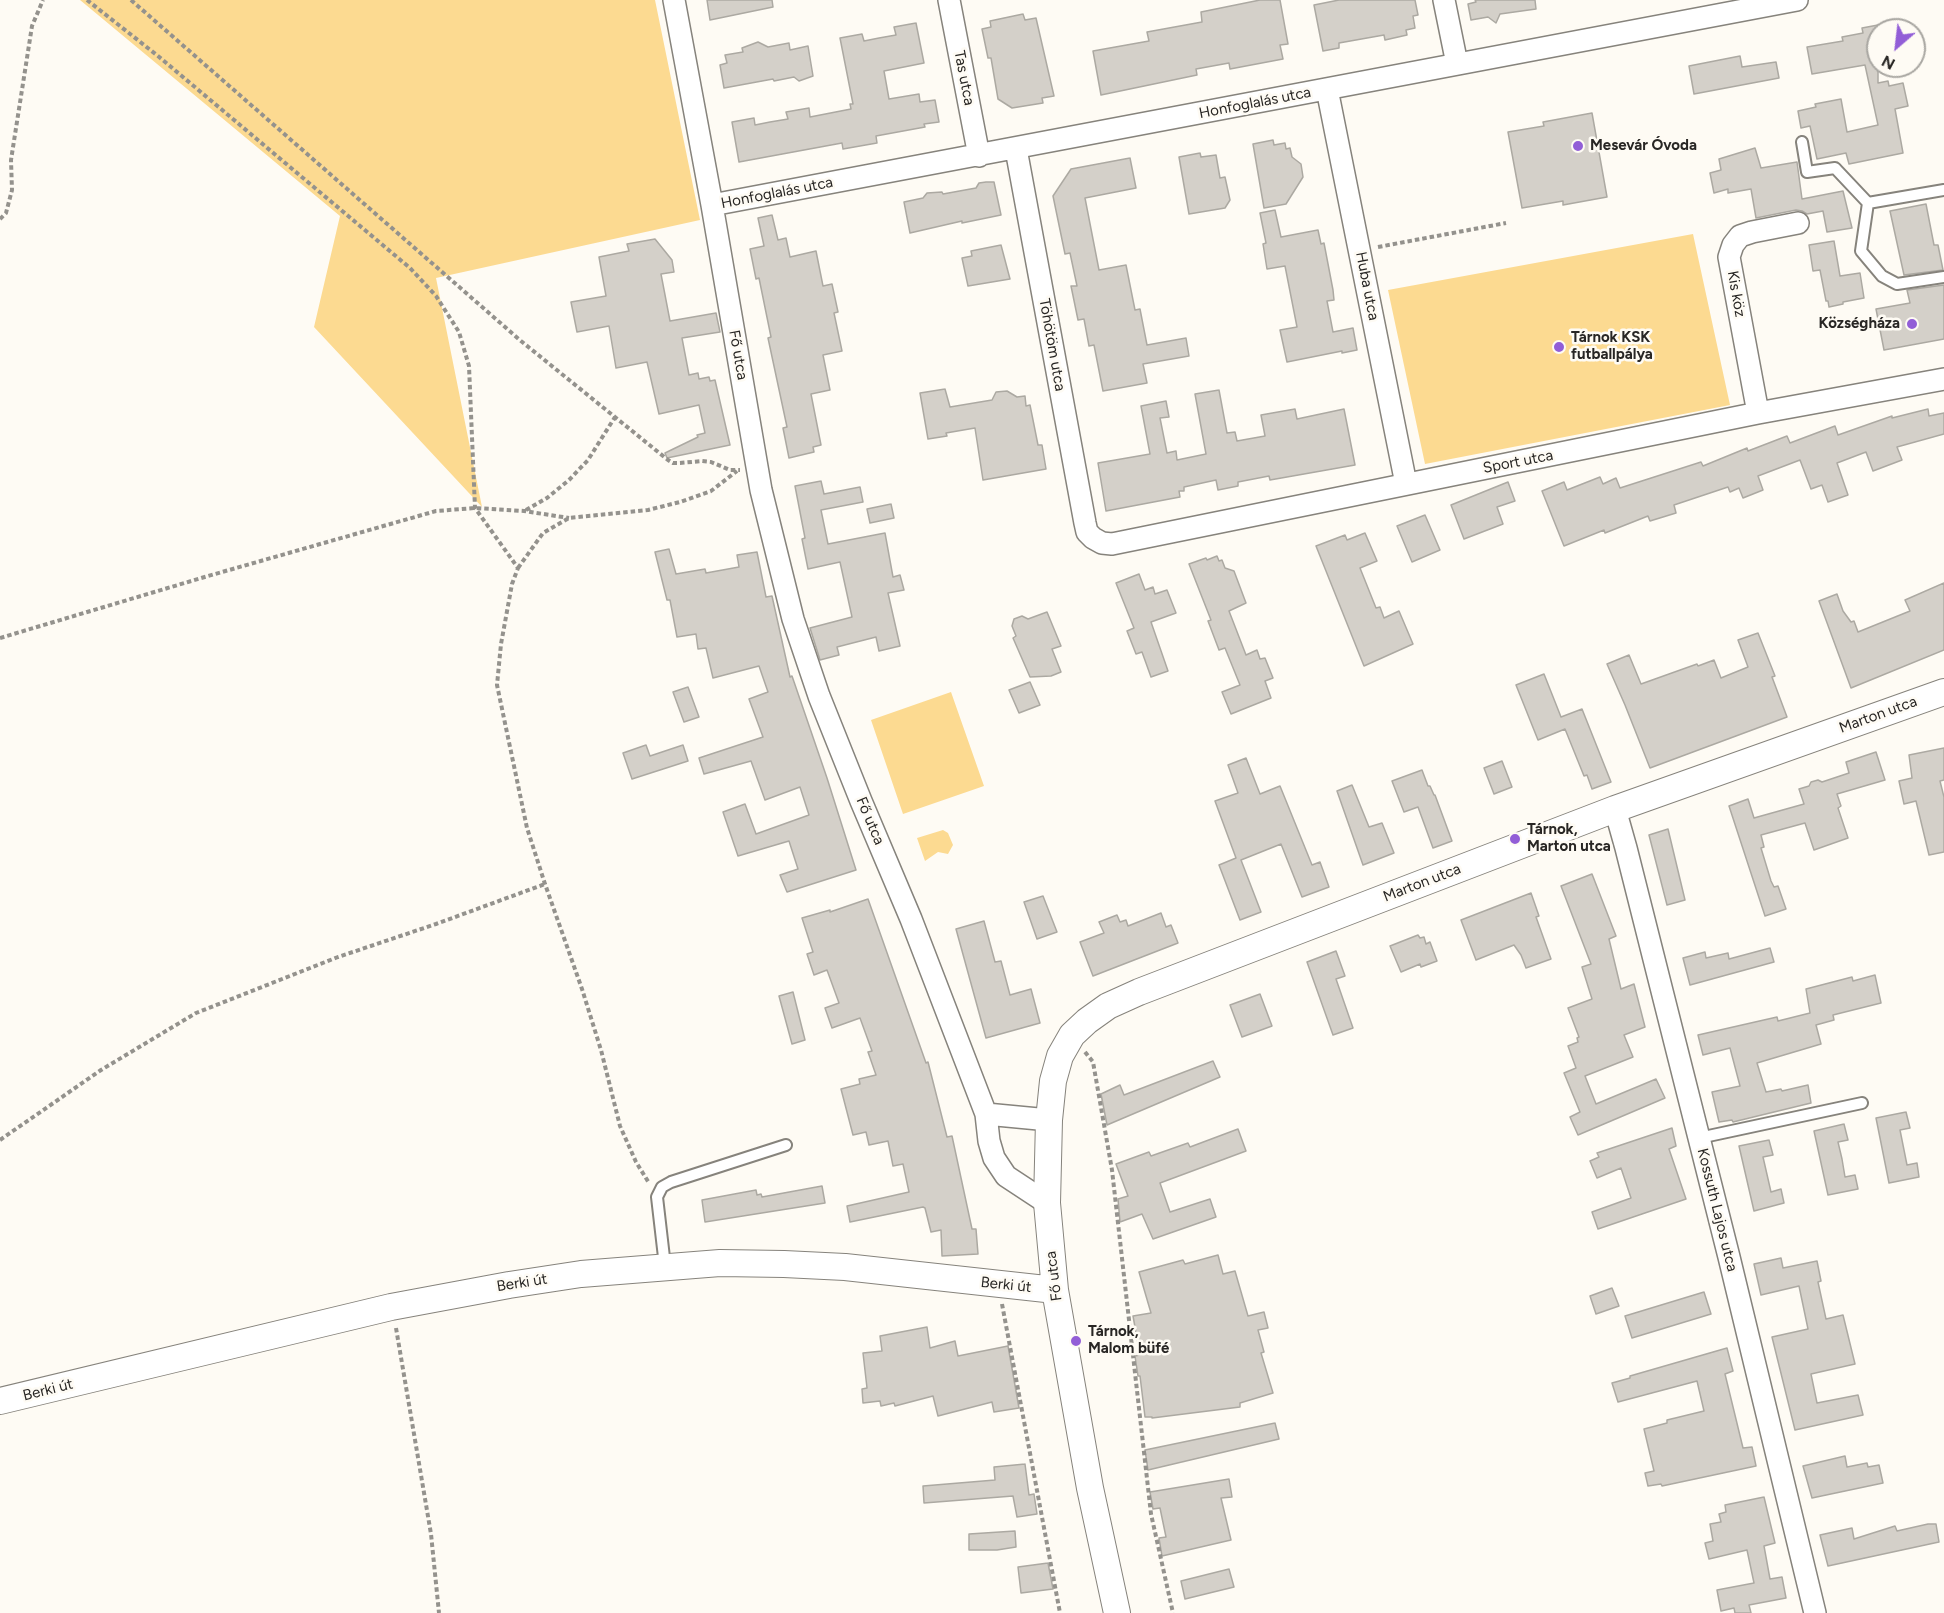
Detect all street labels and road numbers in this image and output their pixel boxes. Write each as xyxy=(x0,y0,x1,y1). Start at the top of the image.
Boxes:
street label: Tas utca xyxy=(950,49,978,107)
street label: Honfoglalás utca xyxy=(1197,83,1313,123)
street label: Honfoglalás utca xyxy=(719,173,835,213)
street label: Huba utca xyxy=(1352,250,1382,322)
street label: Kis köz xyxy=(1723,270,1749,318)
street label: Töhötöm utca xyxy=(1035,297,1069,393)
street label: Fő utca xyxy=(725,329,751,381)
street label: Sport utca xyxy=(1481,446,1555,478)
street label: Marton utca xyxy=(1837,693,1919,737)
street label: Fő utca xyxy=(852,794,888,848)
street label: Marton utca xyxy=(1381,860,1463,906)
street label: Kossuth Lajos utca xyxy=(1693,1146,1741,1274)
street label: Fő utca xyxy=(1042,1250,1066,1302)
street label: Berki út xyxy=(495,1270,549,1296)
street label: Berki út xyxy=(980,1273,1032,1297)
street label: Berki út xyxy=(21,1375,75,1405)

